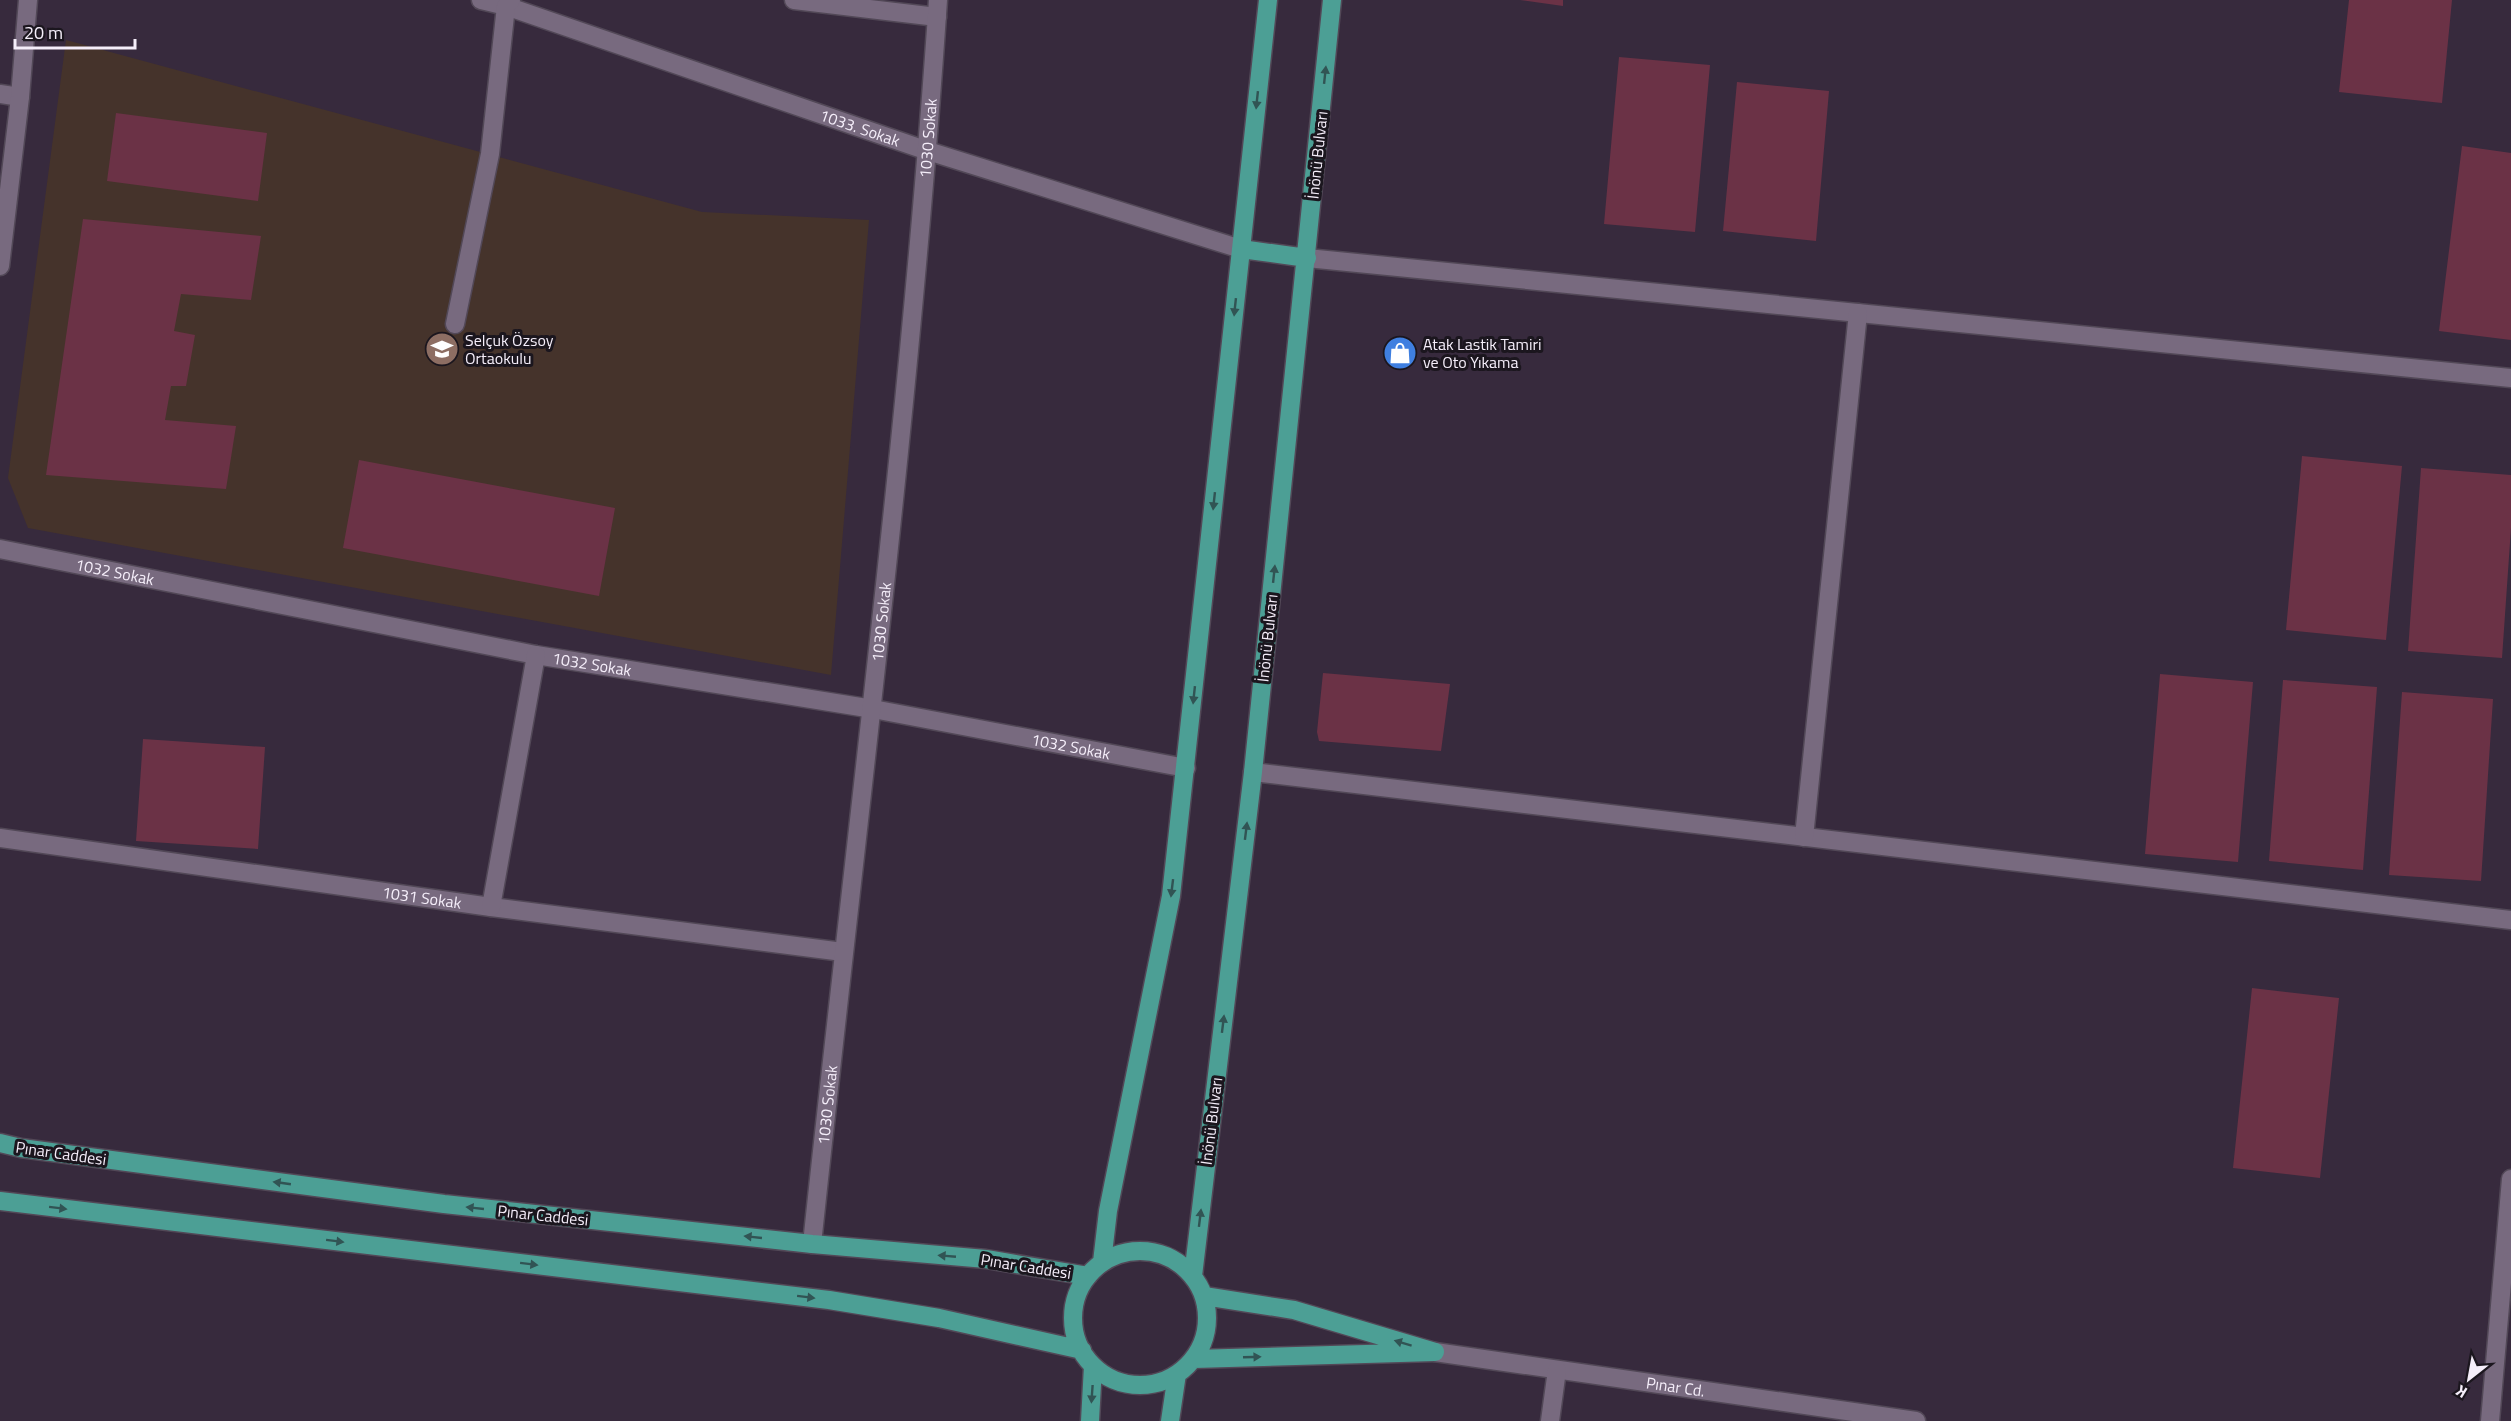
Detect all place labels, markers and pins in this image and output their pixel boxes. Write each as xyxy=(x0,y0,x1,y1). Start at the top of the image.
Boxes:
place label: Selçuk Özsoy Ortaokulu xyxy=(465,328,554,370)
school or university icon: Selçuk Özsoy Ortaokulu xyxy=(424,331,460,367)
place label: Atak Lastik Tamiri ve Oto Yıkama xyxy=(1423,332,1541,374)
shop icon: Atak Lastik Tamiri ve Oto Yıkama xyxy=(1382,335,1418,371)

